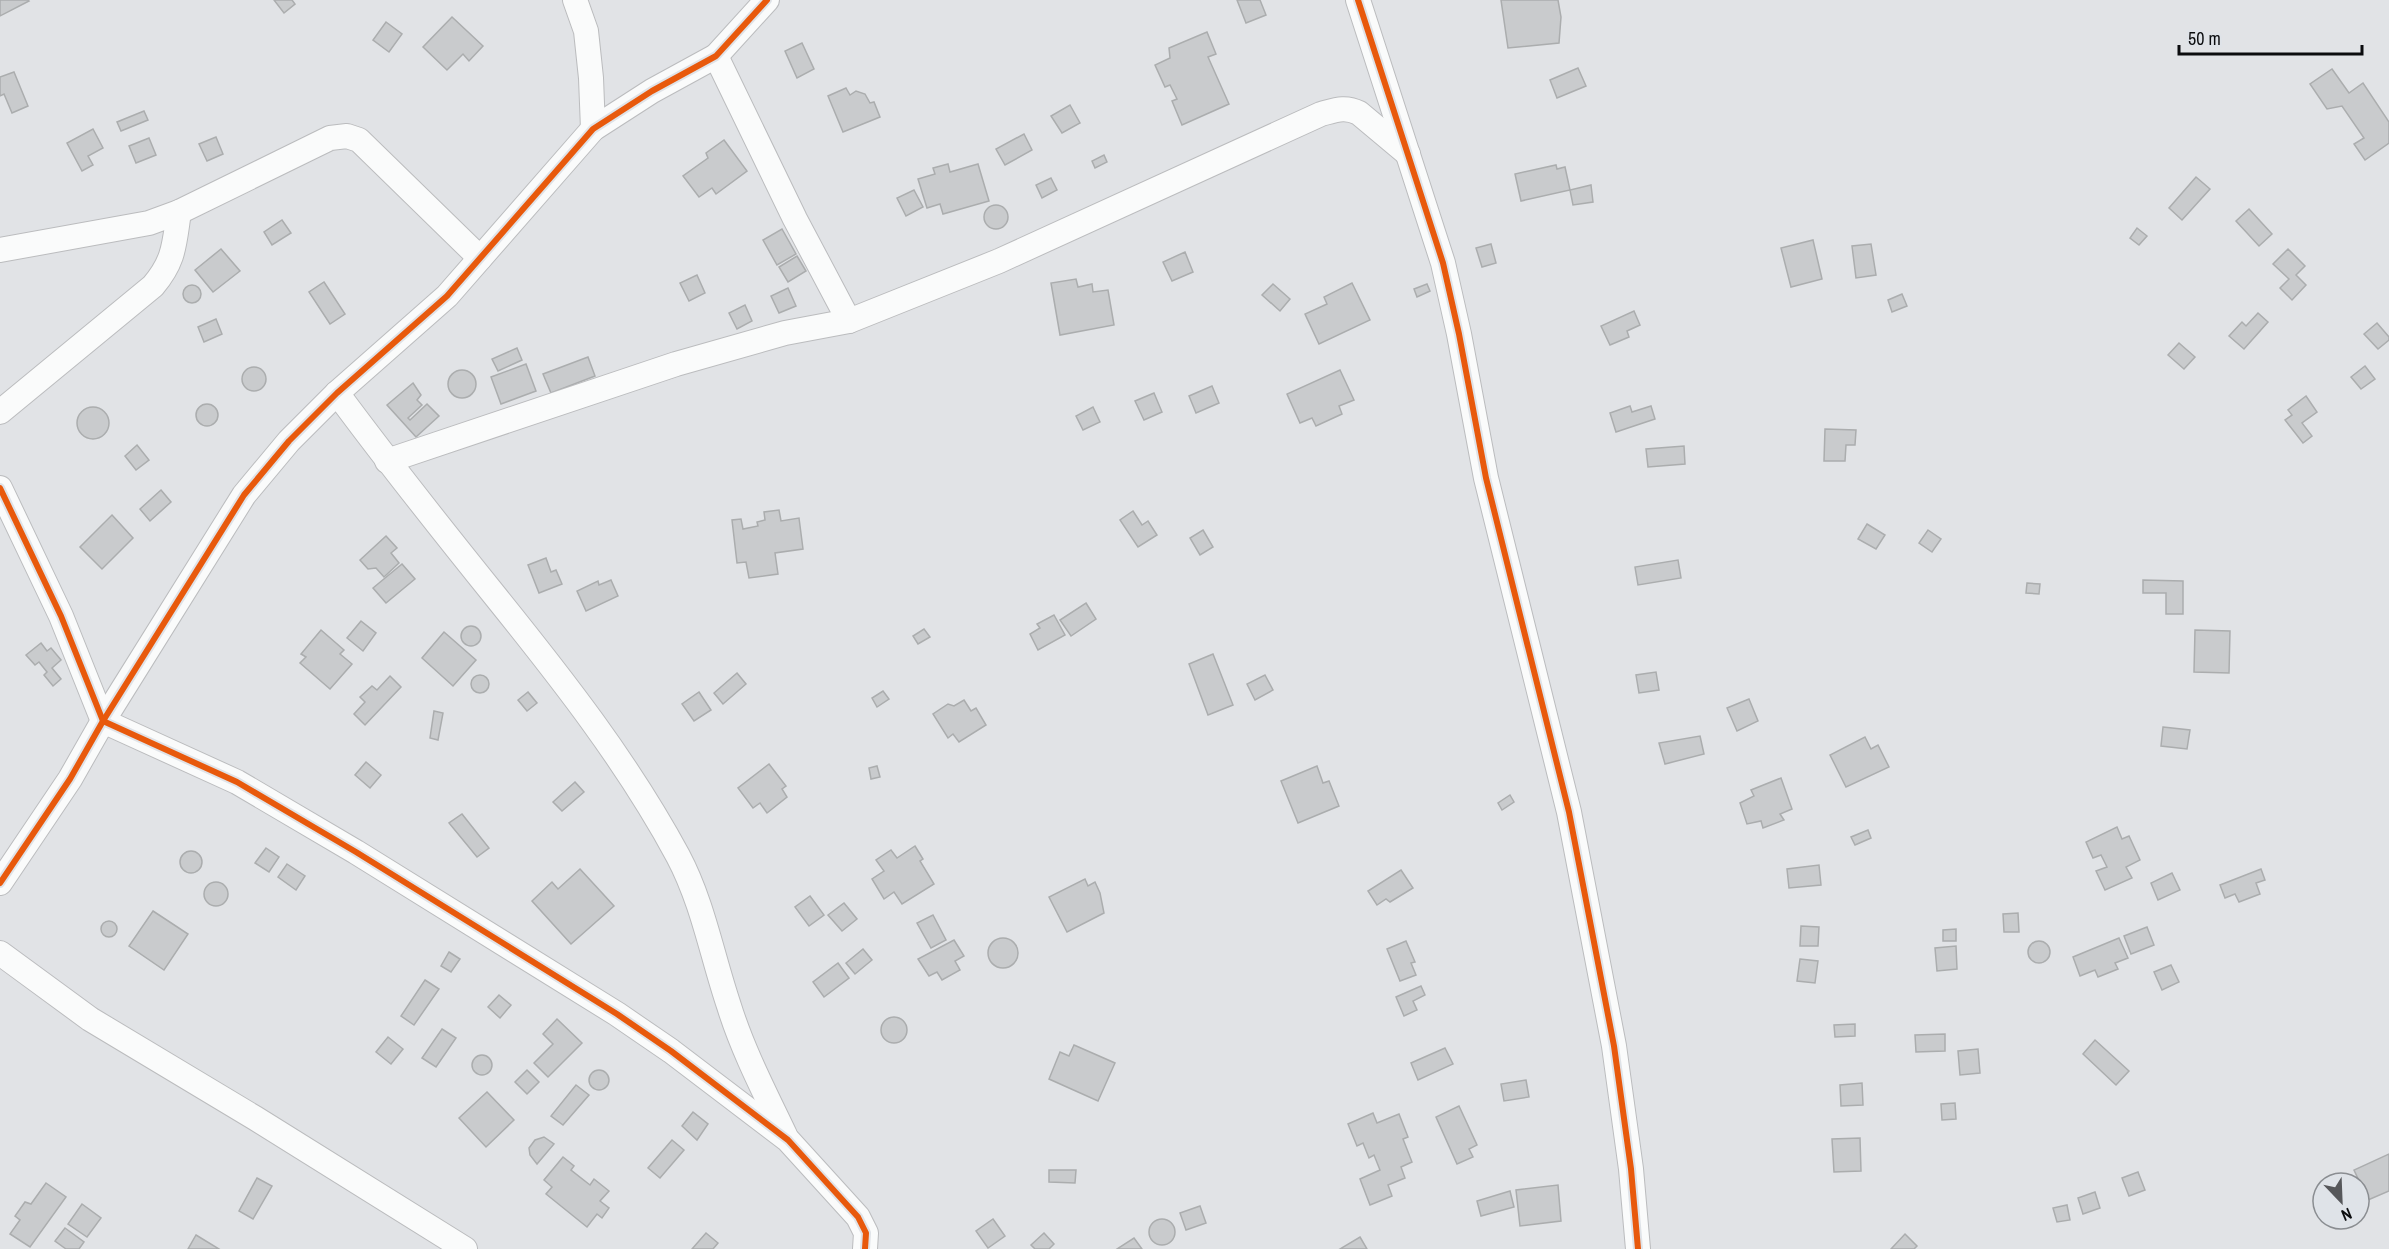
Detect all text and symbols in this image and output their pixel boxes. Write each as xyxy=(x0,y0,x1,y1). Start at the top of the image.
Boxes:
scale bar xyxy=(2179,18,2362,56)
text: 50 m xyxy=(2188,26,2221,51)
north arrow xyxy=(2311,1171,2371,1231)
text: N xyxy=(2338,1203,2356,1227)

